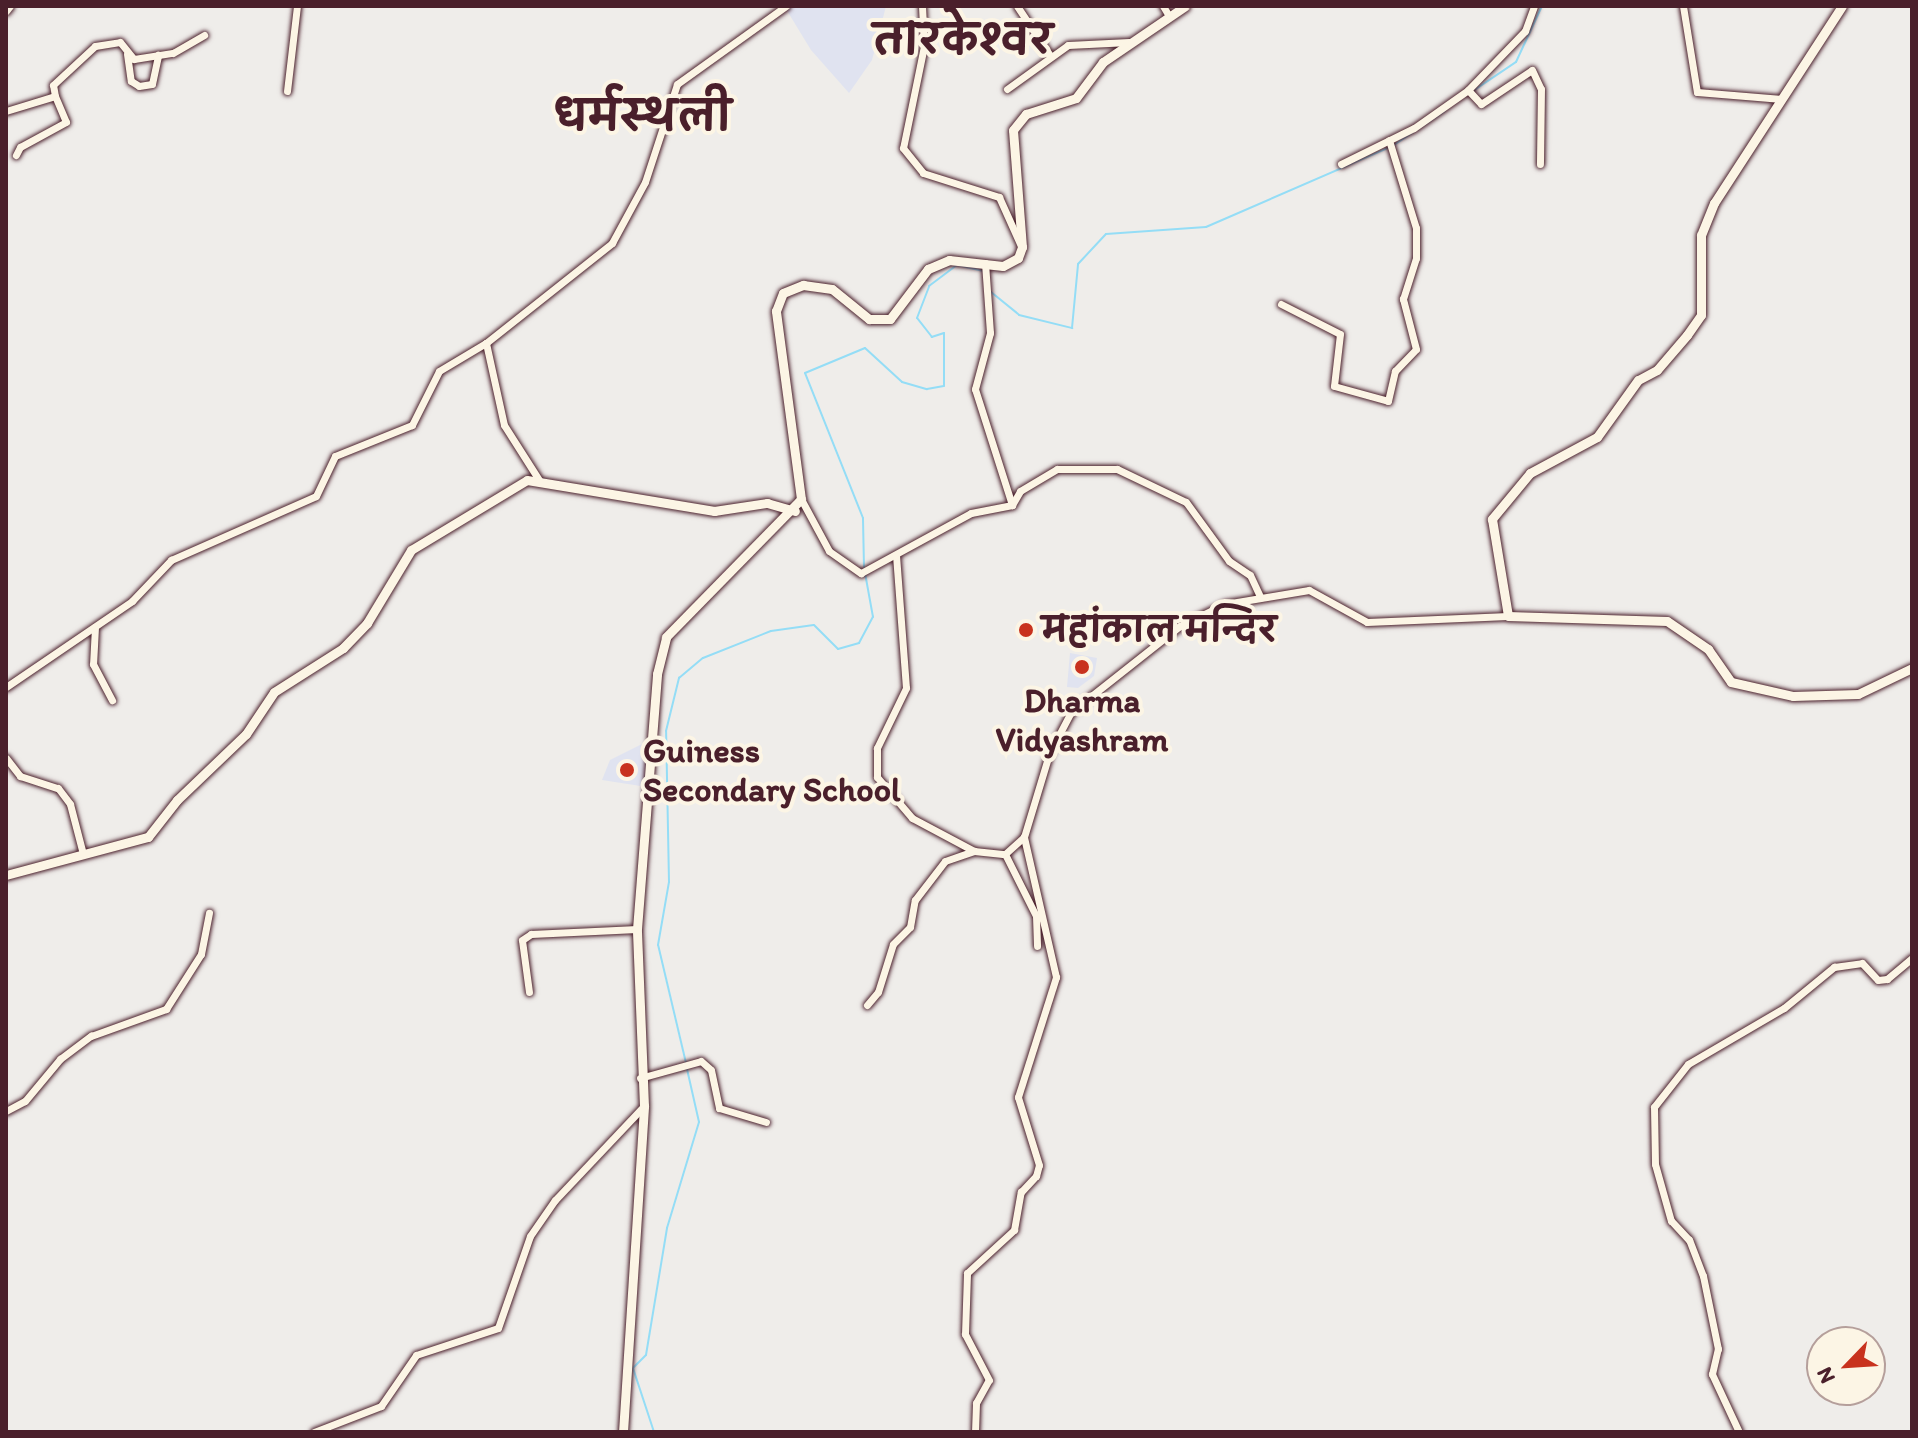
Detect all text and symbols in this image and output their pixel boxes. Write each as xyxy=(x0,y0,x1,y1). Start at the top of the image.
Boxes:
district label: तारकेश्वर xyxy=(874,15,1052,65)
district label: धर्मस्थली xyxy=(553,91,731,141)
place label: महांकाल मन्दिर xyxy=(1042,610,1276,650)
marker: महांकाल मन्दिर xyxy=(1017,621,1035,639)
marker: Dharma Vidyashram xyxy=(1073,658,1091,676)
place label: Dharma Vidyashram xyxy=(996,680,1168,760)
place label: Guiness Secondary School xyxy=(643,730,900,810)
marker: Guiness Secondary School xyxy=(618,761,636,779)
north arrow xyxy=(1806,1326,1886,1406)
text: N xyxy=(1810,1363,1841,1388)

